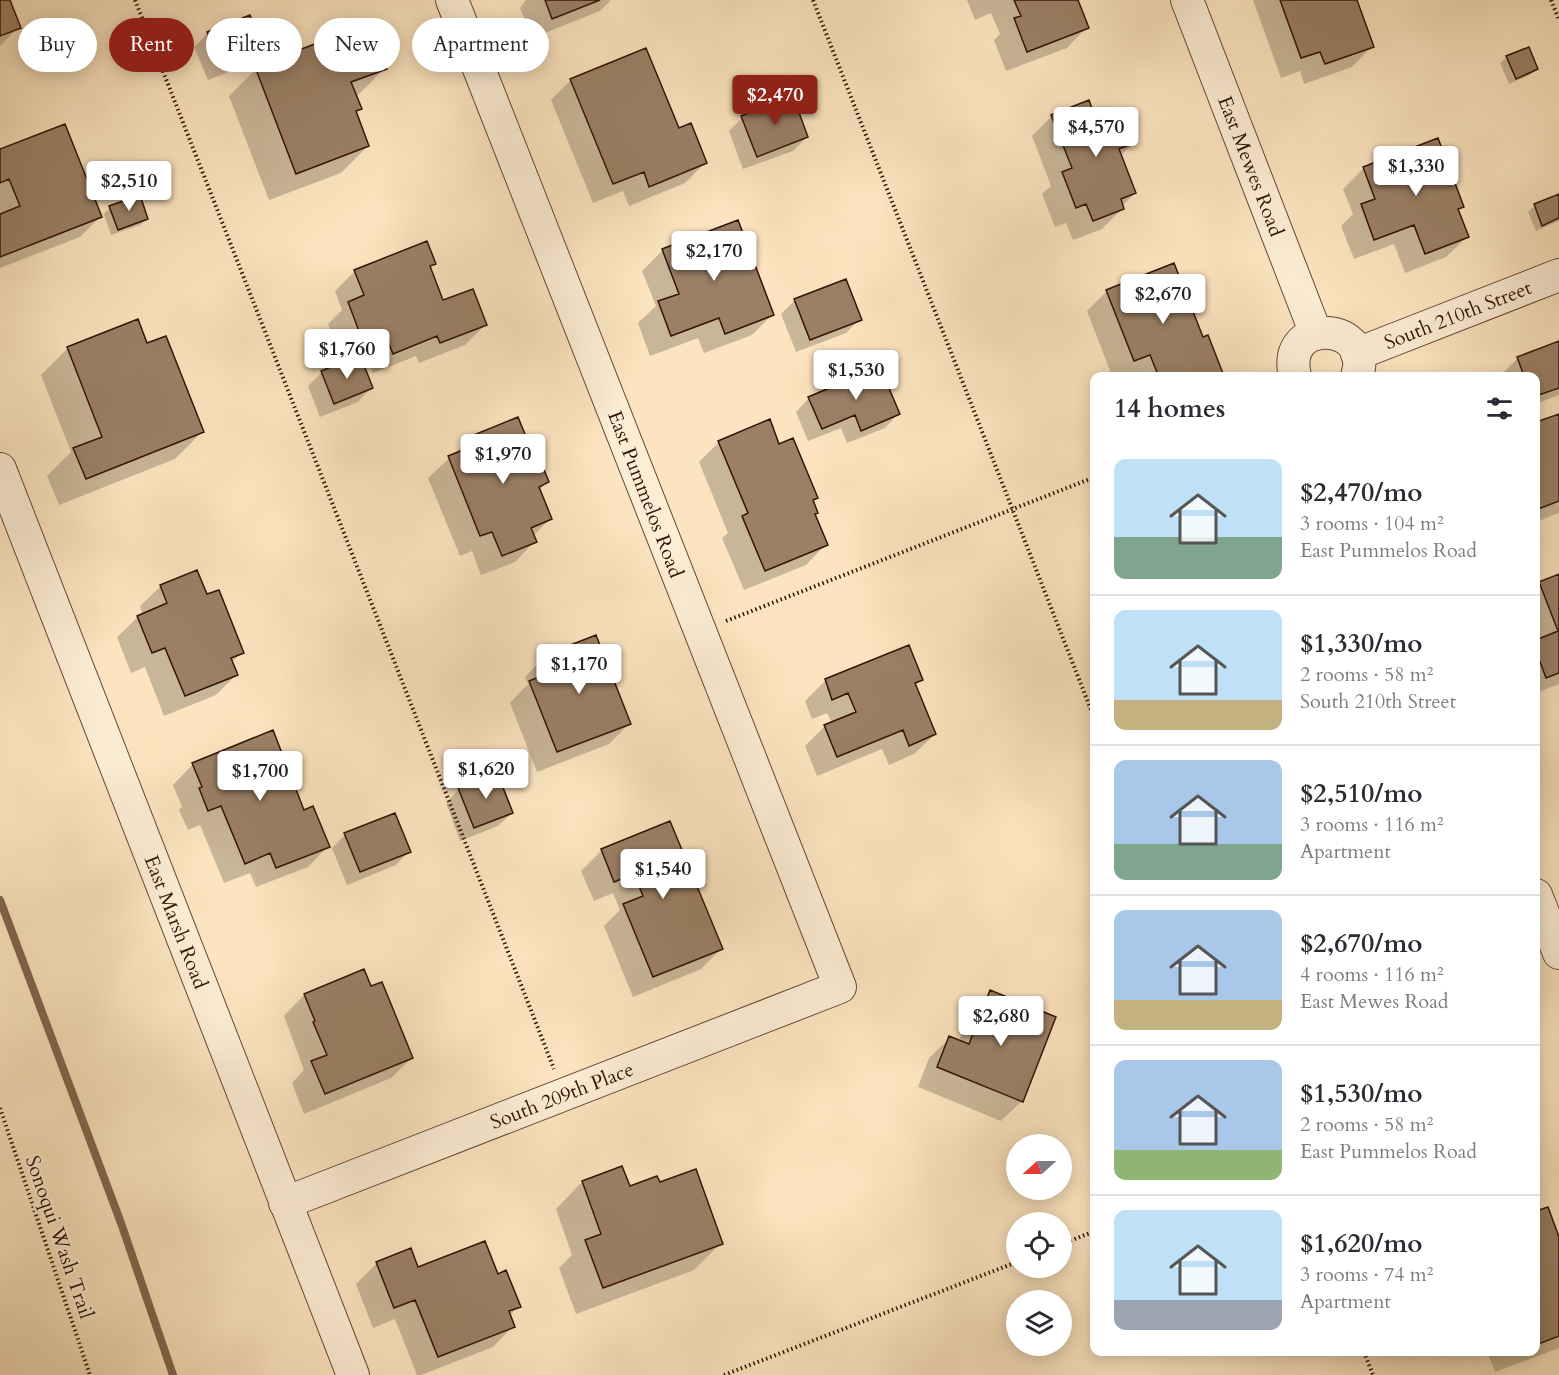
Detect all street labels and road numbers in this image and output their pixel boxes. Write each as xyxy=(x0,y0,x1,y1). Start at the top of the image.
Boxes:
street label: East Mewes Road xyxy=(1211,92,1290,241)
street label: South 210th Street xyxy=(1380,274,1536,356)
street label: East Pummelos Road xyxy=(601,407,690,582)
street label: East Marsh Road xyxy=(138,851,214,993)
street label: South 209th Place xyxy=(486,1056,638,1136)
street label: Sonoqui Wash Trail xyxy=(19,1152,100,1322)

